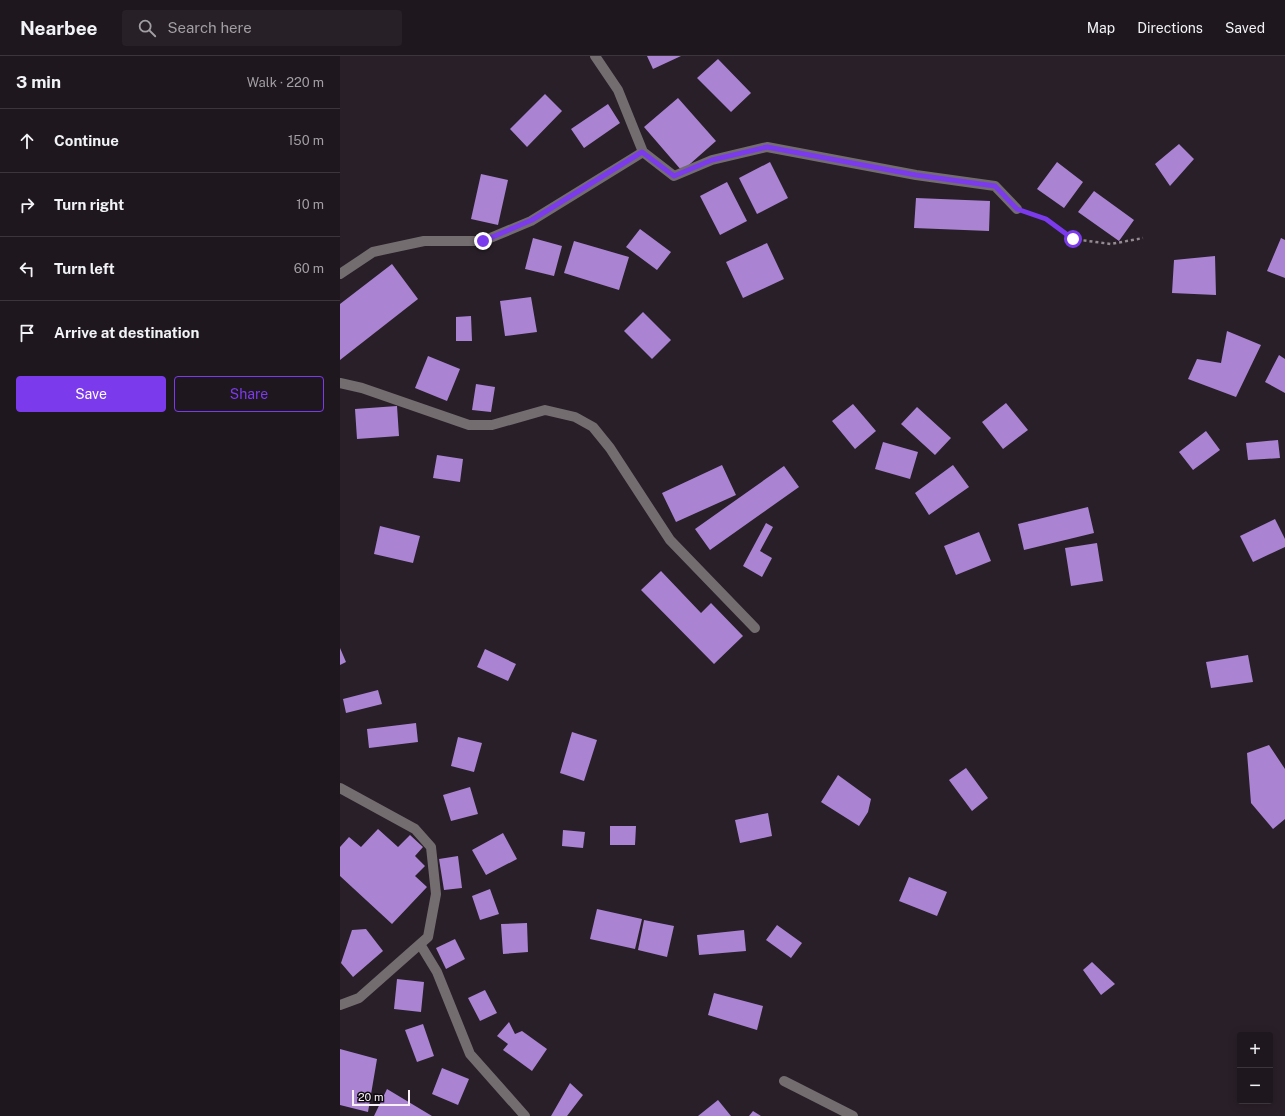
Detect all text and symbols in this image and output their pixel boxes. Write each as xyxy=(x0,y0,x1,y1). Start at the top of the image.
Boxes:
search box xyxy=(122,10,402,46)
text: Nearbee xyxy=(20,17,98,39)
icon: search xyxy=(136,17,158,39)
text: Search here xyxy=(168,19,252,36)
text: Map xyxy=(1087,20,1115,36)
text: Directions xyxy=(1137,20,1203,36)
text: Saved xyxy=(1225,20,1265,36)
text: 3 min xyxy=(16,72,61,92)
text: Walk · 220 m xyxy=(247,75,324,90)
icon: ahead xyxy=(16,130,38,152)
text: Continue xyxy=(54,132,119,149)
text: 150 m xyxy=(288,133,324,148)
icon: right xyxy=(16,194,38,216)
text: Turn right xyxy=(54,196,124,213)
text: 10 m xyxy=(296,197,324,212)
route start xyxy=(1064,230,1082,248)
route end xyxy=(474,232,492,250)
icon: left xyxy=(16,258,38,280)
text: Turn left xyxy=(54,260,115,277)
text: 60 m xyxy=(294,261,324,276)
icon: arrive xyxy=(16,322,38,344)
text: Arrive at destination xyxy=(54,324,199,341)
button: Save xyxy=(16,376,166,412)
button: Share xyxy=(174,376,324,412)
map controls xyxy=(1237,1032,1273,1104)
button: + xyxy=(1237,1032,1273,1068)
button: − xyxy=(1237,1068,1273,1104)
scale bar xyxy=(352,1088,410,1107)
text: 20 m xyxy=(358,1091,383,1103)

